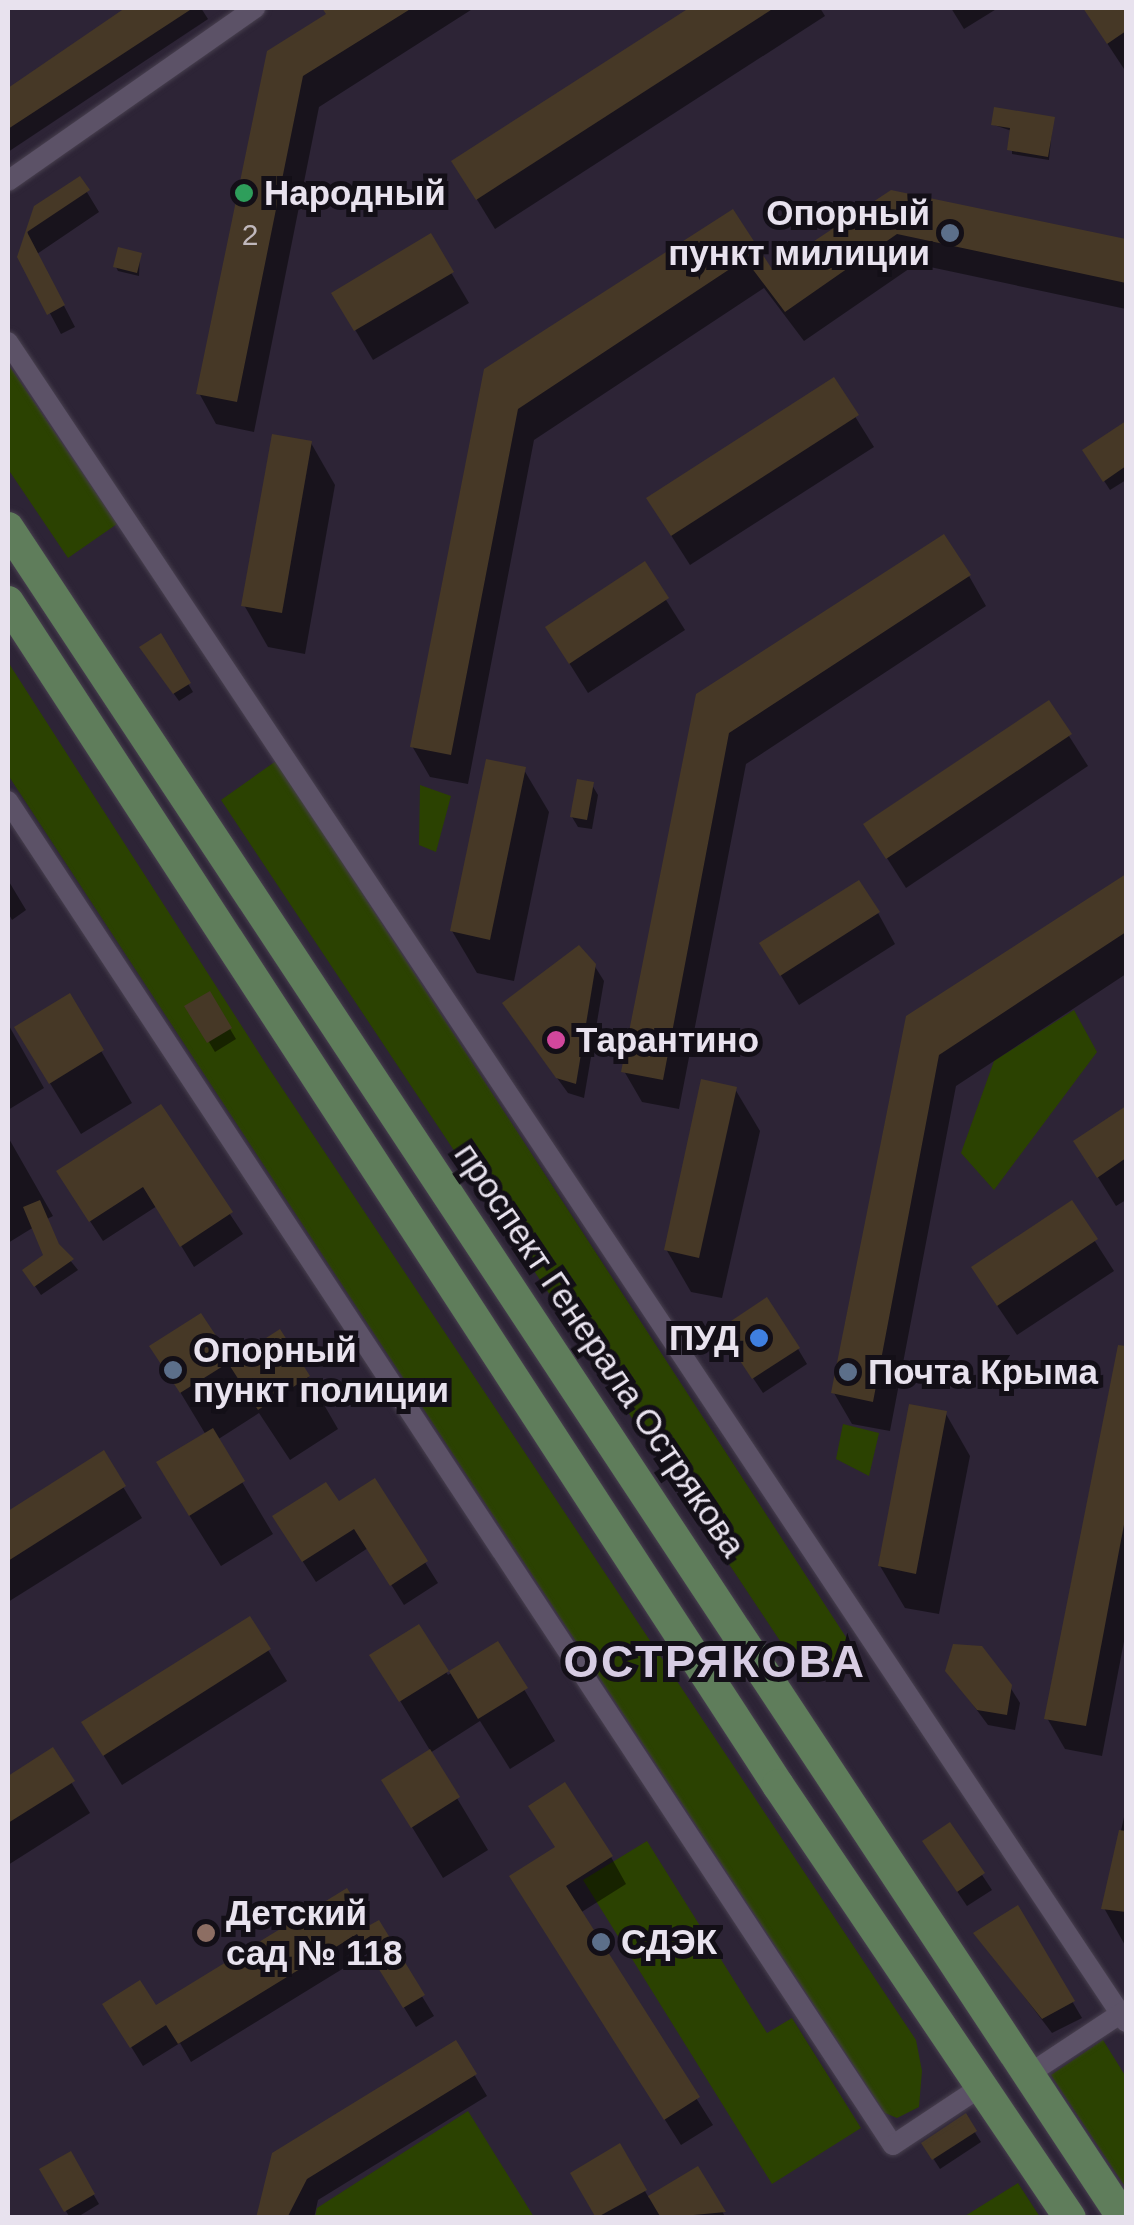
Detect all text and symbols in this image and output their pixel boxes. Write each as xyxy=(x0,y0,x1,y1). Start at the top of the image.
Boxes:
place label: Народный xyxy=(264,172,446,214)
marker: Народный xyxy=(233,182,255,204)
place label: Опорный пункт милиции xyxy=(668,192,930,274)
house number: 2 xyxy=(242,217,258,253)
marker: Опорный пункт милиции xyxy=(939,222,961,244)
place label: Тарантино xyxy=(576,1019,759,1061)
marker: Тарантино xyxy=(545,1029,567,1051)
street label: проспект Генерала Острякова xyxy=(446,1135,754,1565)
place label: ПУД xyxy=(669,1317,739,1359)
marker: ПУД xyxy=(748,1327,770,1349)
place label: Опорный пункт полиции xyxy=(193,1329,449,1411)
place label: Почта Крыма xyxy=(868,1351,1098,1393)
marker: Опорный пункт полиции xyxy=(162,1359,184,1381)
marker: Почта Крыма xyxy=(837,1361,859,1383)
district label: ОСТРЯКОВА xyxy=(564,1635,866,1689)
place label: Детский сад № 118 xyxy=(226,1892,403,1974)
place label: СДЭК xyxy=(621,1921,717,1963)
marker: Детский сад № 118 xyxy=(195,1922,217,1944)
marker: СДЭК xyxy=(590,1931,612,1953)

